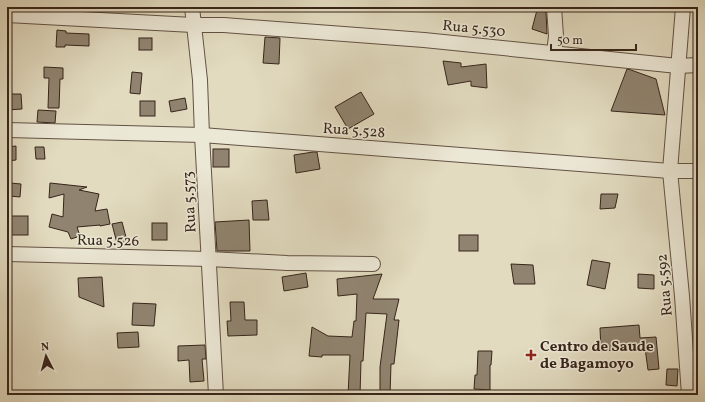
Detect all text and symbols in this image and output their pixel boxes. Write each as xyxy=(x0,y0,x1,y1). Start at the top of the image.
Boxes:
street label: Rua 5.530 xyxy=(441,16,506,43)
scale bar xyxy=(551,26,636,52)
text: 50 m xyxy=(557,33,583,49)
street label: Rua 5.528 xyxy=(322,119,386,144)
street label: Rua 5.573 xyxy=(178,171,203,233)
street label: Rua 5.526 xyxy=(77,230,139,253)
street label: Rua 5.592 xyxy=(652,253,679,317)
north arrow xyxy=(26,336,66,376)
place label: Centro de Saude de Bagamoyo xyxy=(540,337,654,375)
text: N xyxy=(40,340,50,355)
marker: Centro de Saude de Bagamoyo xyxy=(525,349,537,361)

